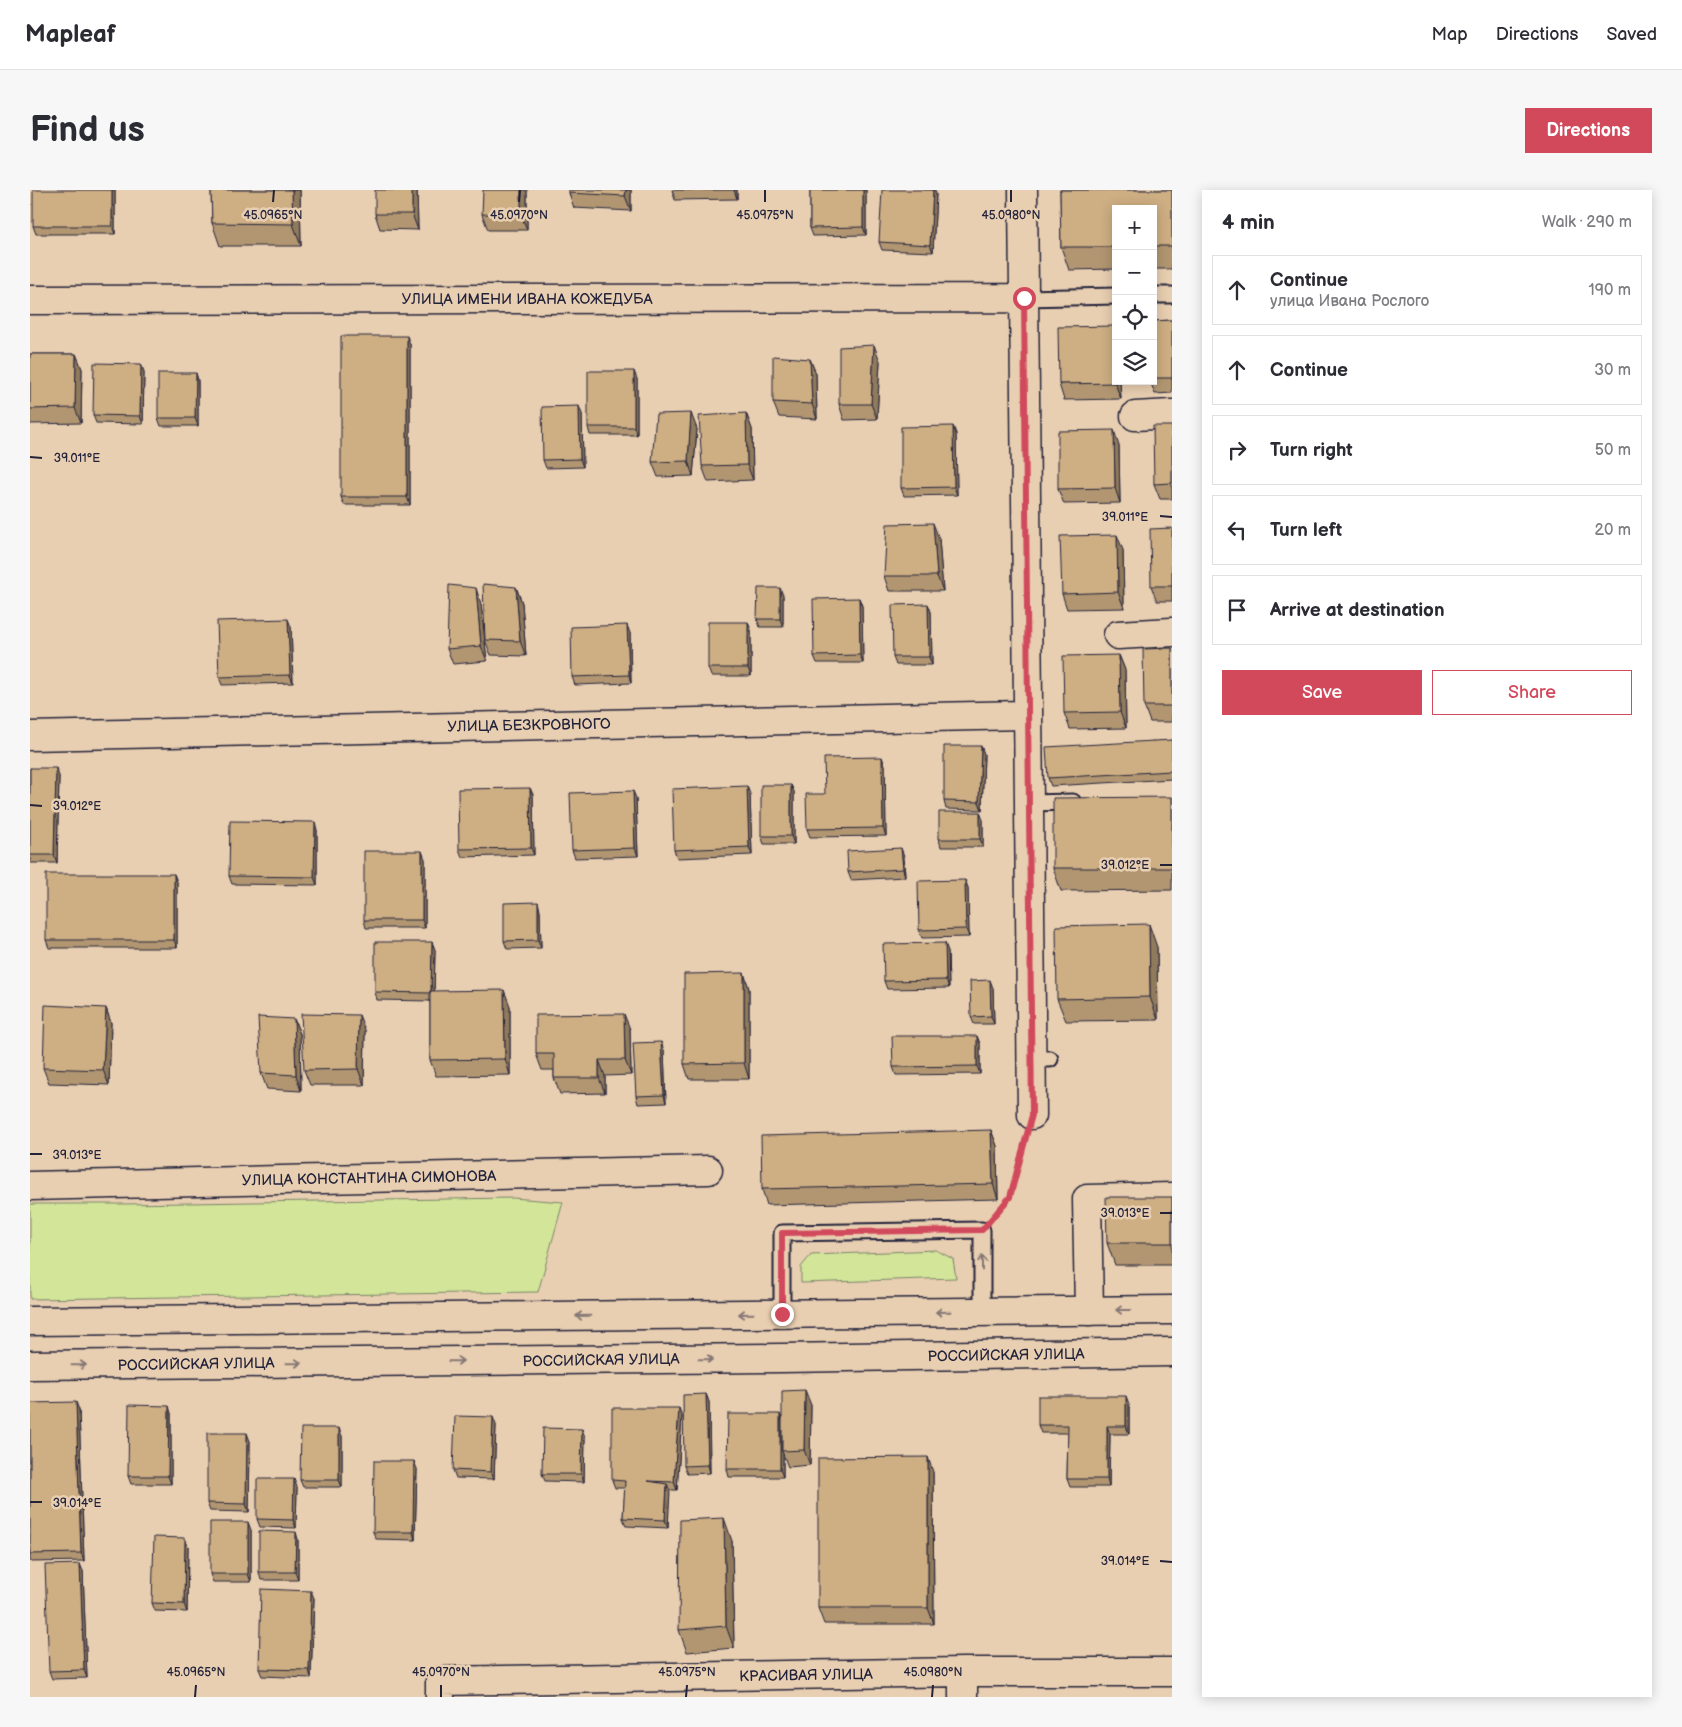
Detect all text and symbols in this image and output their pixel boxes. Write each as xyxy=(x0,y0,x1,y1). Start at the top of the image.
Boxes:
text: Mapleaf xyxy=(25,20,116,49)
text: Map xyxy=(1432,24,1468,45)
text: Directions xyxy=(1496,24,1578,45)
text: Saved xyxy=(1606,24,1657,45)
button: Directions xyxy=(1525,108,1652,153)
text: Find us xyxy=(30,109,145,152)
map controls xyxy=(1112,205,1157,385)
button: + xyxy=(1112,205,1157,250)
text: 45.0965°N xyxy=(243,208,303,223)
text: 45.0970°N xyxy=(490,208,548,223)
text: 45.0975°N xyxy=(736,208,794,223)
text: 45.0980°N xyxy=(981,208,1041,223)
text: 4 min xyxy=(1222,210,1275,235)
text: Walk · 290 m xyxy=(1542,213,1632,232)
button: − xyxy=(1112,250,1157,295)
text: Continue xyxy=(1270,269,1348,292)
icon: ahead xyxy=(1223,276,1251,304)
text: 190 m xyxy=(1589,281,1631,300)
route start xyxy=(1013,287,1036,310)
street label: УЛИЦА ИМЕНИ ИВАНА КОЖЕДУБА xyxy=(401,290,653,309)
text: улица Ивана Рослого xyxy=(1270,292,1429,311)
button: locate xyxy=(1112,295,1157,340)
button: layers xyxy=(1112,340,1157,385)
icon: ahead xyxy=(1223,356,1251,384)
text: Continue xyxy=(1270,359,1348,382)
text: 30 m xyxy=(1594,361,1631,380)
icon: right xyxy=(1223,436,1251,464)
text: Turn right xyxy=(1270,439,1353,462)
text: 50 m xyxy=(1595,441,1631,460)
text: 39.011°E xyxy=(54,451,100,466)
text: 39.011°E xyxy=(1102,510,1148,525)
icon: left xyxy=(1223,516,1251,544)
text: Turn left xyxy=(1270,519,1342,542)
text: 20 m xyxy=(1595,521,1631,540)
icon: arrive xyxy=(1223,596,1251,624)
text: Arrive at destination xyxy=(1270,599,1445,622)
button: Save xyxy=(1222,670,1422,715)
button: Share xyxy=(1432,670,1632,715)
street label: УЛИЦА БЕЗКРОВНОГО xyxy=(447,715,611,736)
text: 39.012°E xyxy=(53,799,101,814)
text: 39.012°E xyxy=(1101,858,1149,873)
text: 39.013°E xyxy=(53,1148,102,1163)
street label: УЛИЦА КОНСТАНТИНА СИМОНОВА xyxy=(242,1167,497,1190)
text: 39.013°E xyxy=(1101,1206,1150,1221)
one-way arrow xyxy=(977,1255,987,1271)
route end xyxy=(771,1303,794,1326)
one-way arrow xyxy=(1116,1306,1132,1315)
one-way arrow xyxy=(936,1307,952,1317)
one-way arrow xyxy=(738,1309,754,1319)
one-way arrow xyxy=(576,1311,592,1321)
street label: РОССИЙСКАЯ УЛИЦА xyxy=(927,1345,1086,1366)
street label: РОССИЙСКАЯ УЛИЦА xyxy=(522,1350,681,1371)
street label: РОССИЙСКАЯ УЛИЦА xyxy=(117,1354,276,1375)
one-way arrow xyxy=(698,1354,714,1364)
one-way arrow xyxy=(448,1356,464,1366)
one-way arrow xyxy=(285,1358,301,1368)
one-way arrow xyxy=(70,1360,86,1370)
text: 39.014°E xyxy=(53,1496,101,1511)
text: 39.014°E xyxy=(1101,1554,1149,1569)
text: 45.0965°N xyxy=(166,1665,226,1680)
text: 45.0970°N xyxy=(412,1665,470,1680)
text: 45.0975°N xyxy=(658,1665,716,1680)
street label: КРАСИВАЯ УЛИЦА xyxy=(739,1665,874,1686)
text: 45.0980°N xyxy=(903,1665,963,1680)

